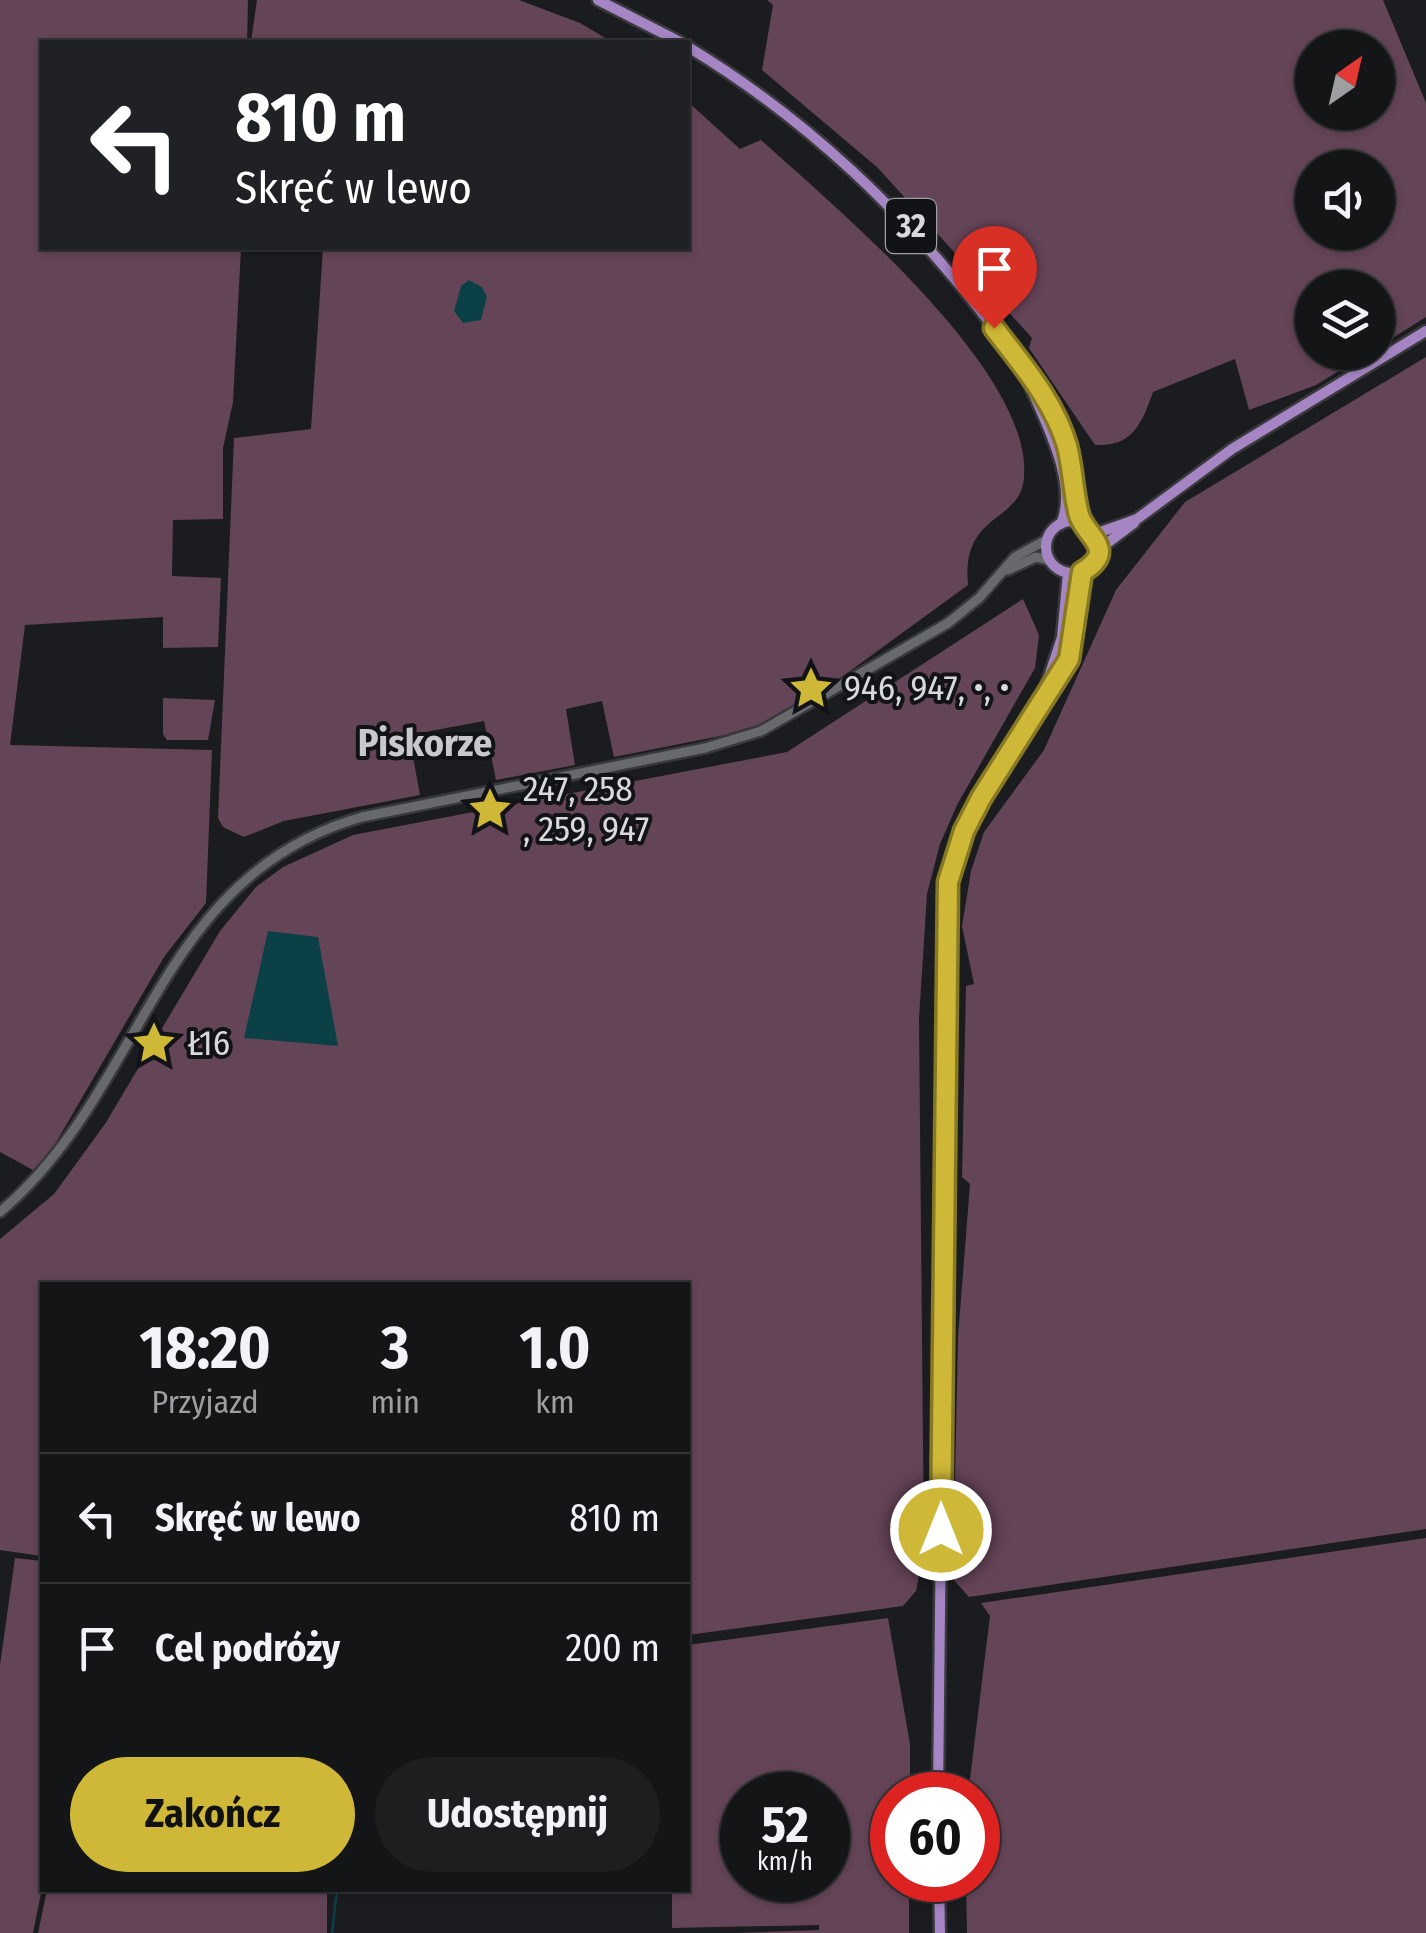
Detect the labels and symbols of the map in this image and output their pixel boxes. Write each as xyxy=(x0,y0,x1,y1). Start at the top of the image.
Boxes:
north arrow xyxy=(1295,30,1395,130)
road number: 32 xyxy=(886,199,936,253)
pin xyxy=(952,226,1037,329)
place icon: 946, 947, •, • xyxy=(787,664,835,712)
place label: 946, 947, •, • xyxy=(844,667,1010,709)
district label: Piskorze xyxy=(358,720,492,766)
place label: 247, 258 , 259, 947 xyxy=(523,768,649,850)
place icon: 247, 258 , 259, 947 xyxy=(466,785,514,833)
place icon: Ł16 xyxy=(130,1019,178,1067)
place label: Ł16 xyxy=(187,1022,230,1064)
position arrow xyxy=(889,1478,993,1582)
speed limit sign: 60 xyxy=(870,1772,1000,1902)

